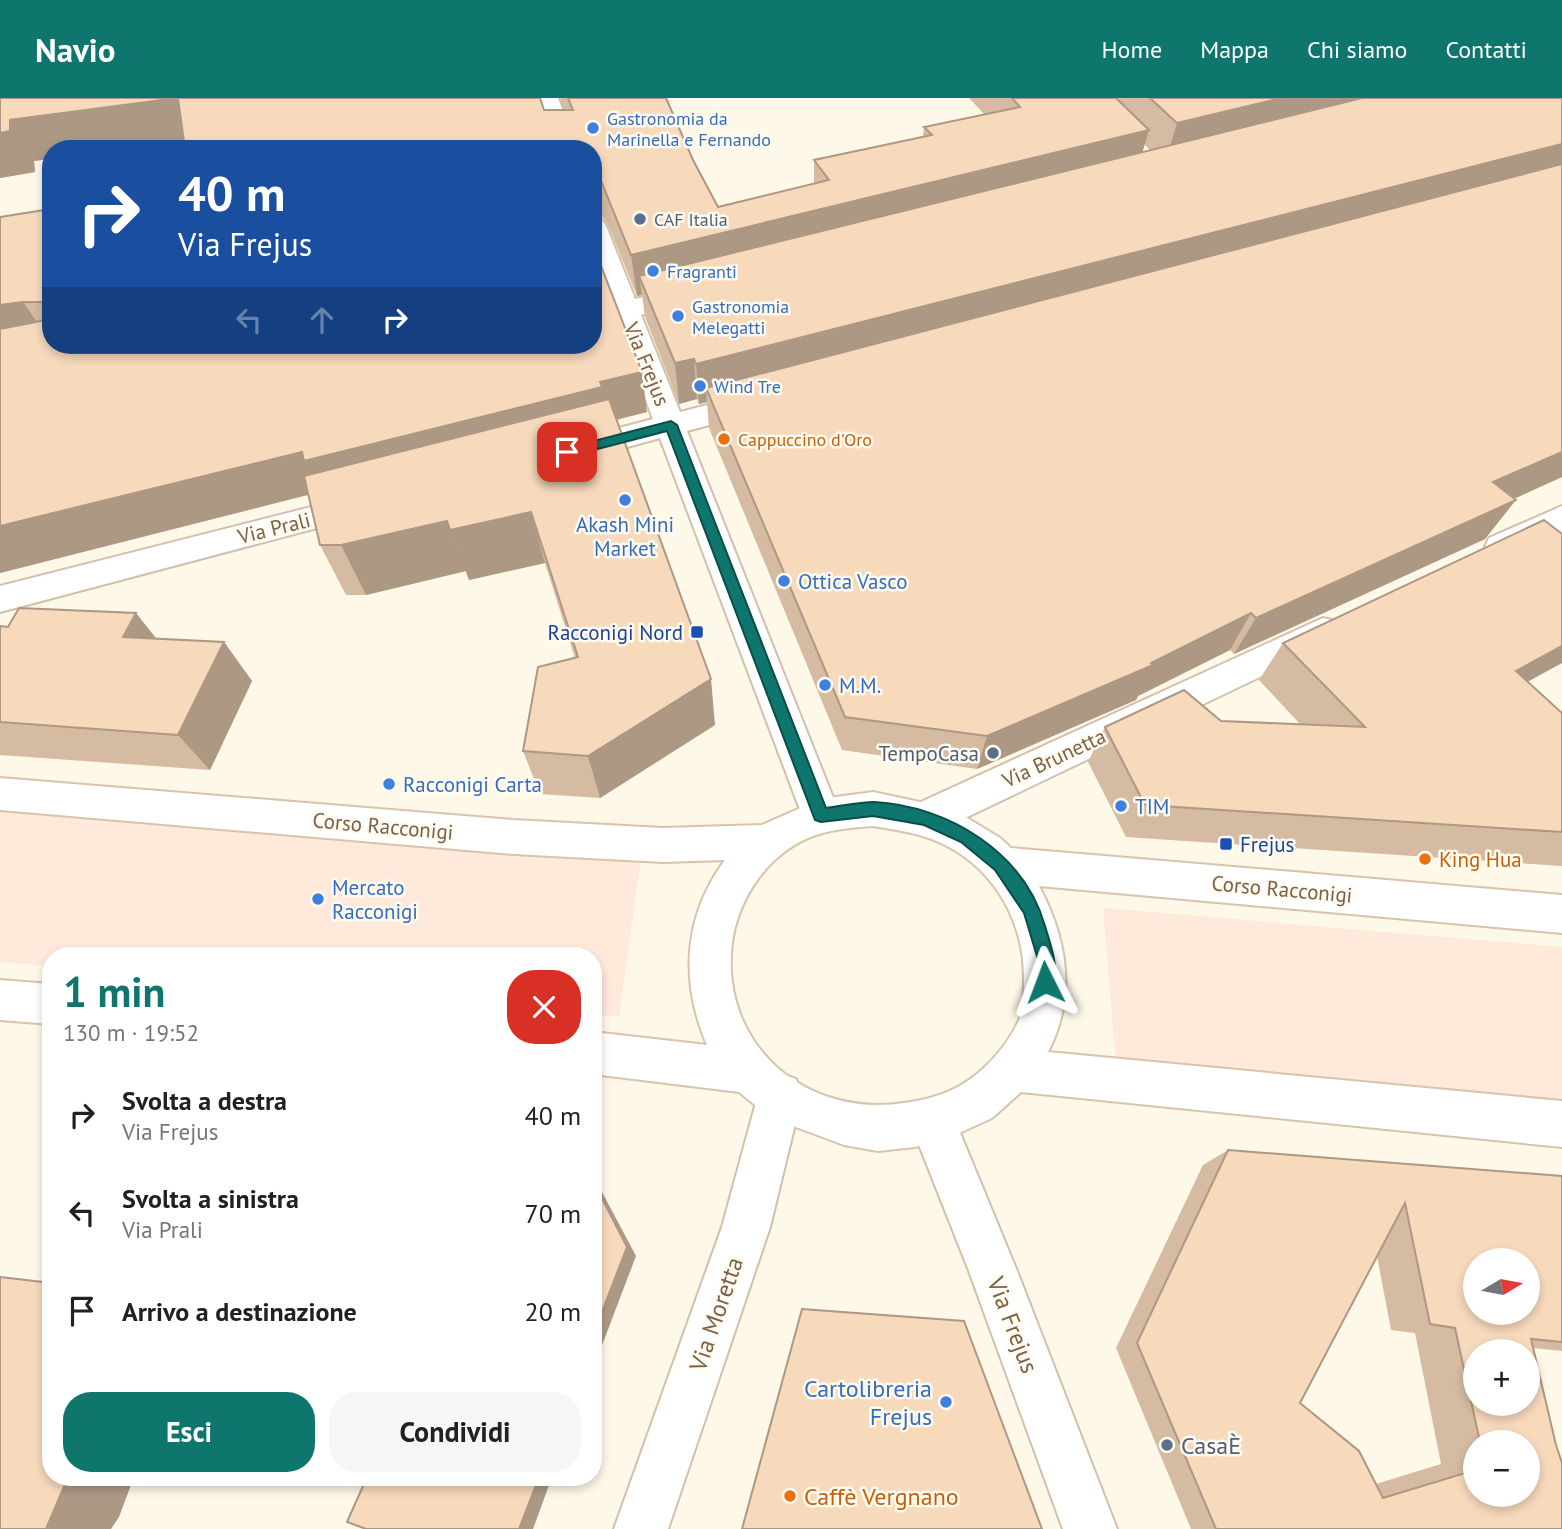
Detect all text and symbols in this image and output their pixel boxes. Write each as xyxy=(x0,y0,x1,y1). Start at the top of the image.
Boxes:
text: Navio xyxy=(35,28,115,71)
text: Home xyxy=(1101,34,1162,65)
text: Mappa xyxy=(1200,34,1269,65)
text: Chi siamo xyxy=(1307,34,1407,65)
text: Contatti xyxy=(1445,34,1527,65)
place label: Gastronomia da Marinella e Fernando xyxy=(607,107,771,151)
marker: Gastronomia da Marinella e Fernando xyxy=(585,120,601,136)
text: 40 m xyxy=(178,161,285,225)
icon: right xyxy=(63,168,154,259)
place label: CAF Italia xyxy=(654,208,728,231)
marker: CAF Italia xyxy=(632,211,648,227)
text: Via Frejus xyxy=(178,223,312,265)
place label: Fragranti xyxy=(667,260,737,283)
marker: Fragranti xyxy=(645,263,661,279)
place label: Gastronomia Melegatti xyxy=(692,295,789,339)
icon: left xyxy=(230,301,268,339)
icon: ahead xyxy=(303,301,341,339)
icon: right xyxy=(376,301,414,339)
marker: Gastronomia Melegatti xyxy=(670,308,686,324)
street label: Via Frejus xyxy=(618,317,676,410)
place label: Wind Tre xyxy=(714,375,781,398)
marker: Wind Tre xyxy=(692,378,708,394)
pin xyxy=(537,422,597,482)
place label: Cappuccino d'Oro xyxy=(738,428,872,451)
marker: Cappuccino d'Oro xyxy=(716,431,732,447)
icon: arrive xyxy=(548,433,586,471)
marker: Akash Mini Market xyxy=(617,492,633,508)
street label: Via Prali xyxy=(234,506,313,550)
place label: Akash Mini Market xyxy=(576,511,674,562)
place label: Ottica Vasco xyxy=(798,568,907,595)
marker: Ottica Vasco xyxy=(776,573,792,589)
place label: Racconigi Nord xyxy=(548,619,683,646)
marker: Racconigi Nord xyxy=(689,624,705,640)
place label: M.M. xyxy=(839,672,881,699)
marker: M.M. xyxy=(817,677,833,693)
street label: Via Brunetta xyxy=(997,722,1110,794)
place label: TempoCasa xyxy=(878,740,979,767)
marker: TempoCasa xyxy=(985,745,1001,761)
place label: Racconigi Carta xyxy=(403,771,542,798)
marker: Racconigi Carta xyxy=(381,776,397,792)
place label: TIM xyxy=(1135,793,1169,820)
marker: TIM xyxy=(1113,798,1129,814)
street label: Corso Racconigi xyxy=(311,806,455,846)
place label: Frejus xyxy=(1240,831,1294,858)
marker: Frejus xyxy=(1218,836,1234,852)
place label: King Hua xyxy=(1439,846,1522,873)
marker: King Hua xyxy=(1417,851,1433,867)
street label: Corso Racconigi xyxy=(1210,869,1354,909)
place label: Mercato Racconigi xyxy=(332,874,418,925)
marker: Mercato Racconigi xyxy=(310,891,326,907)
position arrow xyxy=(1008,945,1082,1019)
text: 1 min xyxy=(63,964,165,1019)
button: close xyxy=(507,970,581,1044)
text: 130 m · 19:52 xyxy=(63,1018,199,1047)
text: Svolta a destra xyxy=(122,1084,287,1117)
icon: right xyxy=(63,1096,101,1134)
text: 40 m xyxy=(525,1099,581,1132)
text: Via Frejus xyxy=(122,1117,218,1146)
text: Svolta a sinistra xyxy=(122,1182,299,1215)
icon: left xyxy=(63,1194,101,1232)
text: 70 m xyxy=(525,1197,581,1230)
text: Via Prali xyxy=(122,1215,203,1244)
north arrow xyxy=(1463,1248,1540,1325)
map controls xyxy=(1463,1248,1540,1507)
street label: Via Moretta xyxy=(682,1253,750,1376)
street label: Via Frejus xyxy=(980,1272,1045,1378)
icon: arrive xyxy=(63,1292,101,1330)
text: Arrivo a destinazione xyxy=(122,1295,357,1328)
text: 20 m xyxy=(525,1295,581,1328)
button: + xyxy=(1463,1339,1540,1416)
place label: Cartolibreria Frejus xyxy=(804,1373,932,1432)
button: Esci xyxy=(63,1392,315,1472)
button: Condividi xyxy=(329,1392,581,1472)
marker: Cartolibreria Frejus xyxy=(938,1394,954,1410)
place label: CasaÈ xyxy=(1181,1430,1241,1461)
button: − xyxy=(1463,1430,1540,1507)
marker: CasaÈ xyxy=(1159,1437,1175,1453)
place label: Caffè Vergnano xyxy=(804,1481,959,1512)
marker: Caffè Vergnano xyxy=(782,1488,798,1504)

